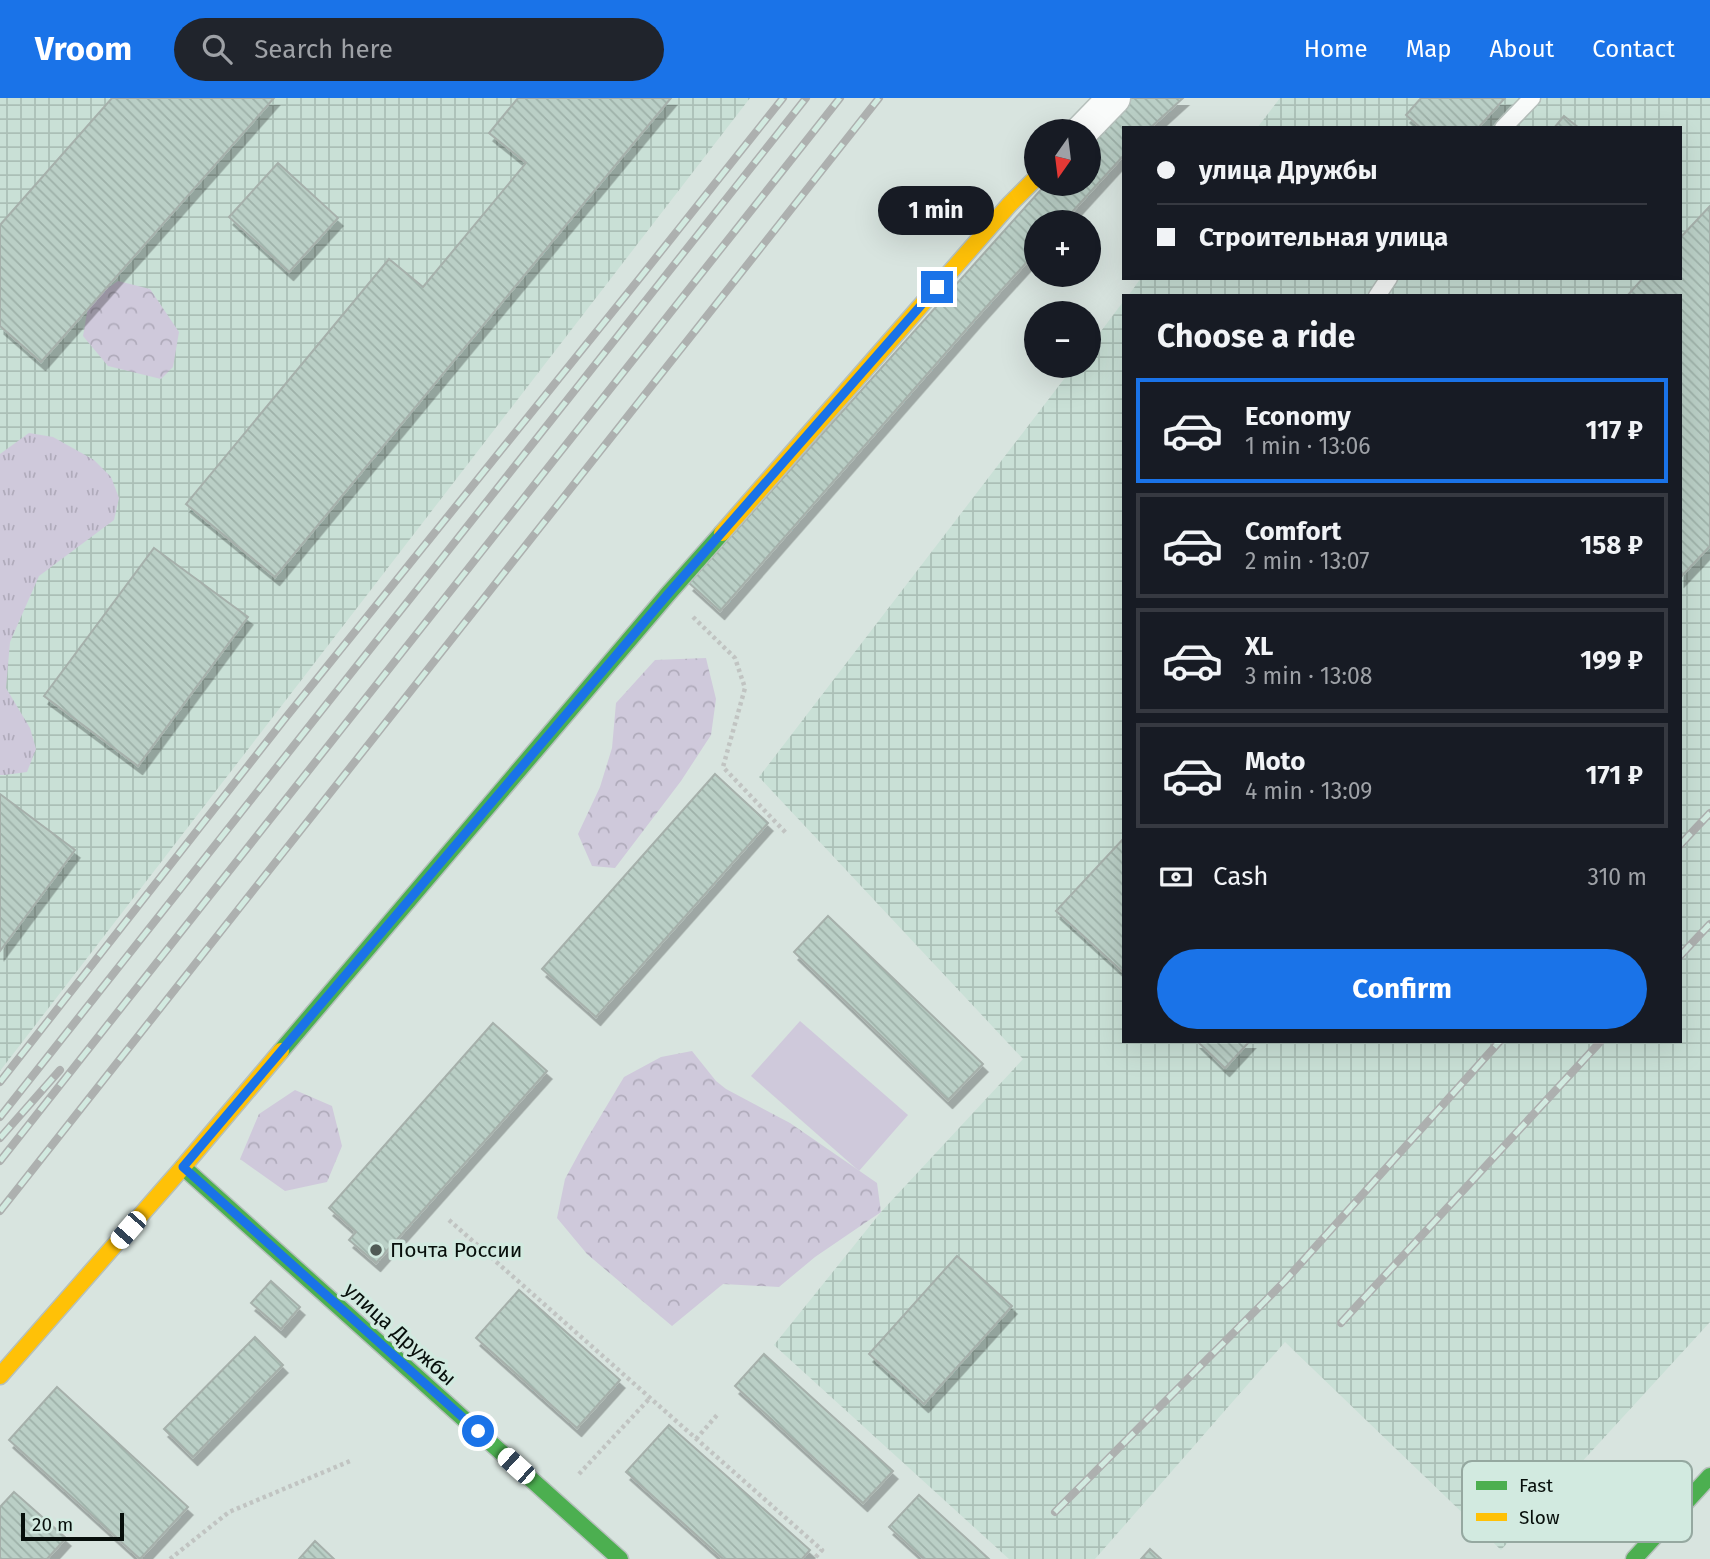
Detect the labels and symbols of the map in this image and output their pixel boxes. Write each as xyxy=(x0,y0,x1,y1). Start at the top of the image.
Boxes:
north arrow xyxy=(1024,119,1101,196)
callout: 1 min xyxy=(879,186,995,234)
route end xyxy=(921,271,953,303)
car xyxy=(107,1207,150,1253)
place label: Почта России xyxy=(390,1237,522,1263)
marker: Почта России xyxy=(368,1242,384,1258)
street label: улица Дружбы xyxy=(338,1277,462,1391)
route start xyxy=(462,1415,494,1447)
car xyxy=(494,1444,539,1488)
legend xyxy=(1462,1461,1692,1542)
text: Fast xyxy=(1519,1474,1553,1497)
text: Slow xyxy=(1519,1506,1560,1529)
scale bar xyxy=(21,1510,124,1542)

